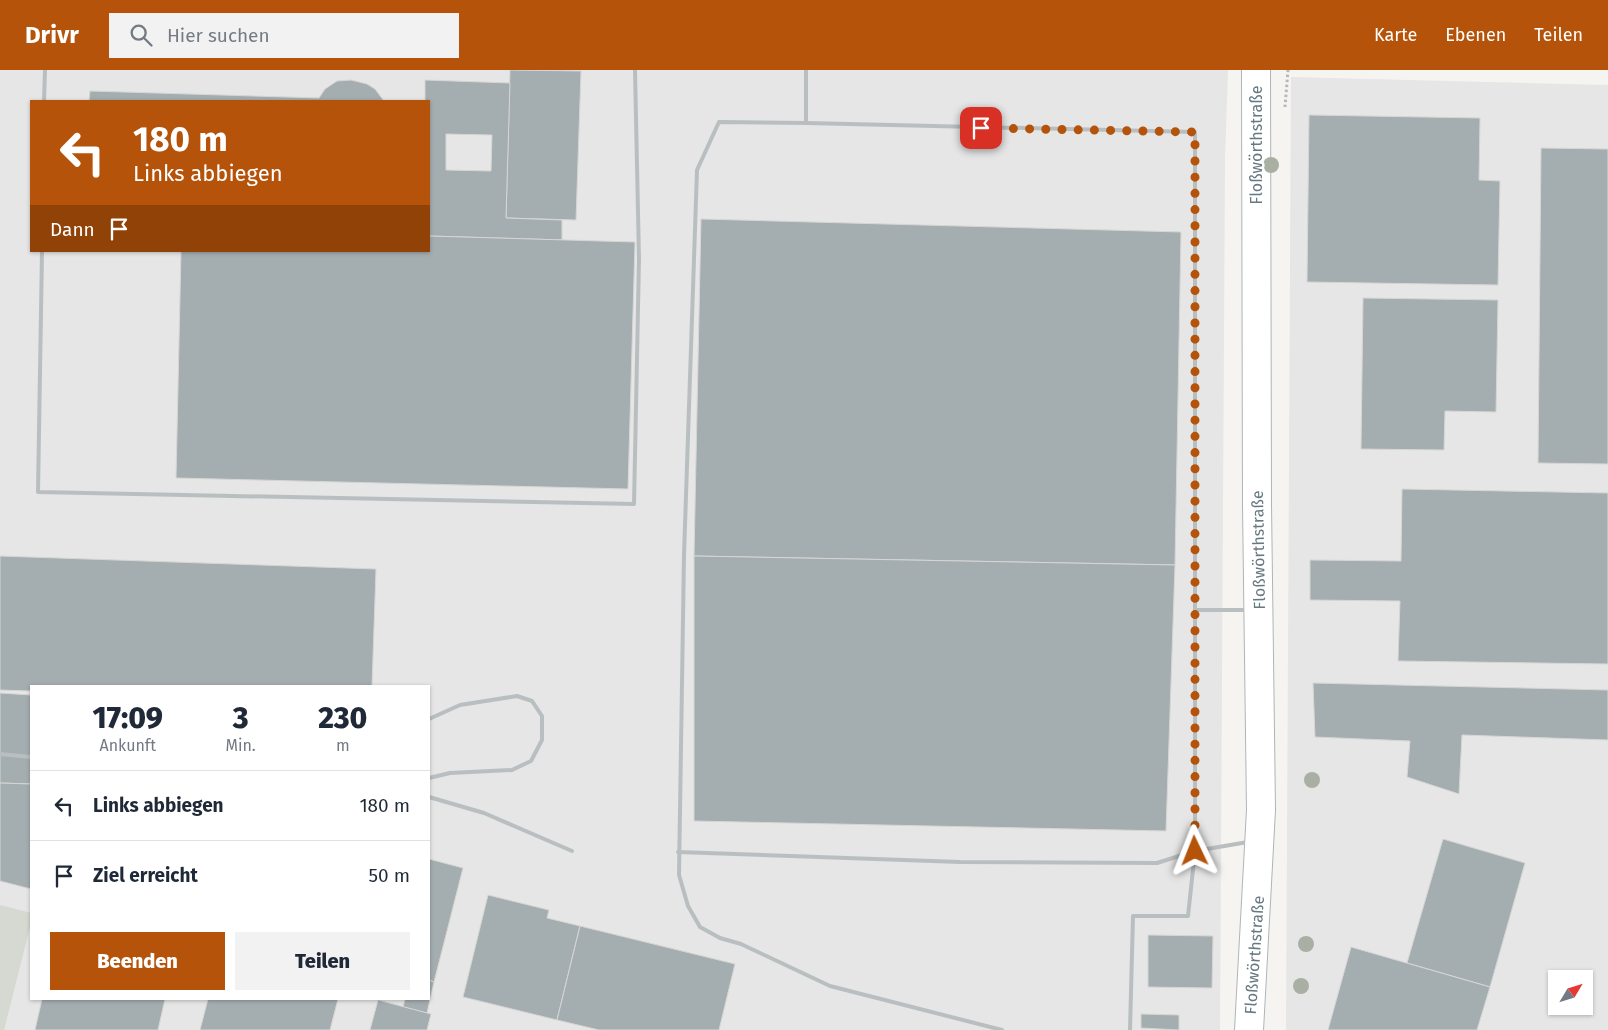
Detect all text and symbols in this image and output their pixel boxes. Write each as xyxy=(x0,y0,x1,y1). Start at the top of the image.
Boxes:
search box xyxy=(109,13,459,58)
text: Drivr xyxy=(25,21,79,49)
icon: search xyxy=(127,21,155,49)
text: Hier suchen xyxy=(167,24,270,47)
text: Karte xyxy=(1374,24,1417,46)
text: Ebenen xyxy=(1445,24,1506,46)
text: Teilen xyxy=(1534,24,1583,46)
street label: Floßwörthstraße xyxy=(1247,85,1266,205)
pin xyxy=(960,107,1002,149)
icon: arrive xyxy=(967,114,995,142)
text: 180 m xyxy=(133,118,228,160)
icon: left xyxy=(50,120,115,185)
text: Links abbiegen xyxy=(133,160,283,187)
icon: arrive xyxy=(105,215,133,243)
text: Dann xyxy=(50,218,95,241)
street label: Floßwörthstraße xyxy=(1248,490,1269,610)
text: 17:09 xyxy=(93,700,163,736)
text: 3 xyxy=(233,700,248,736)
text: 230 xyxy=(318,700,367,736)
text: Ankunft xyxy=(100,736,156,755)
text: Min. xyxy=(225,736,256,755)
text: m xyxy=(336,736,350,755)
icon: left xyxy=(50,792,78,820)
text: Links abbiegen xyxy=(93,794,224,817)
text: 180 m xyxy=(359,794,410,817)
position arrow xyxy=(1168,824,1220,876)
icon: arrive xyxy=(50,862,78,890)
text: Ziel erreicht xyxy=(93,864,198,887)
text: 50 m xyxy=(369,864,410,887)
street label: Floßwörthstraße xyxy=(1241,895,1268,1015)
button: Beenden xyxy=(50,932,225,990)
button: Teilen xyxy=(235,932,410,990)
north arrow xyxy=(1548,970,1592,1015)
map controls xyxy=(1548,970,1593,1015)

